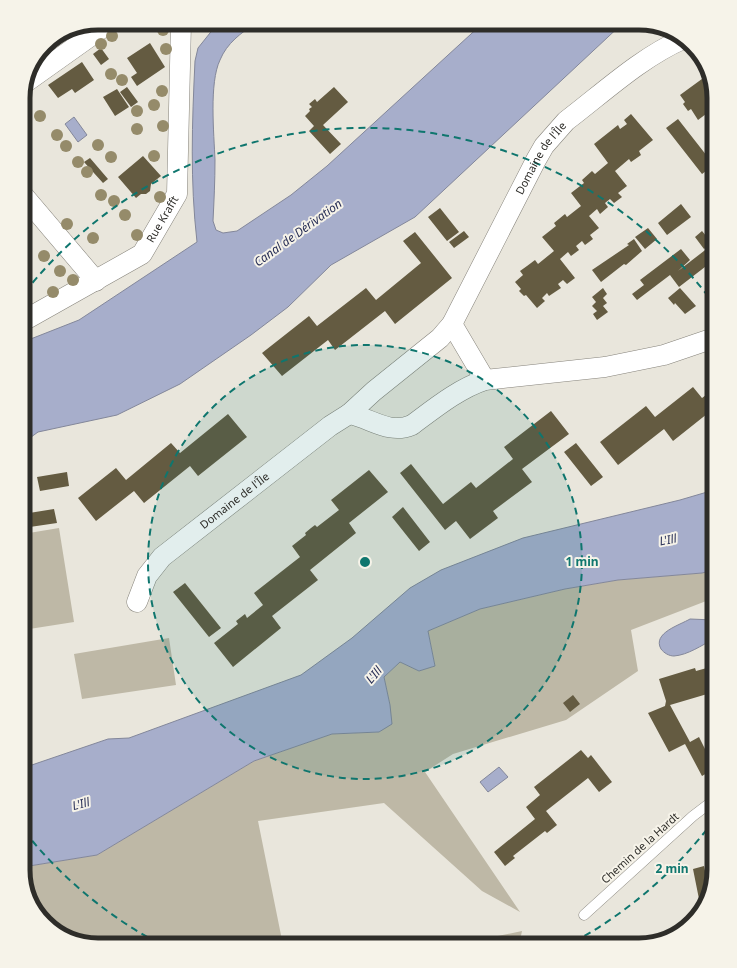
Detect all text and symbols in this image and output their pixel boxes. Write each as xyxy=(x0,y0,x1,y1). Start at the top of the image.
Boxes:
street label: Domaine de l'Île xyxy=(512,118,569,197)
street label: Rue Krafft xyxy=(142,193,181,245)
water label: Canal de Dérivation xyxy=(250,195,345,270)
street label: Domaine de l'Île xyxy=(197,468,272,532)
water label: L'Ill xyxy=(658,529,679,550)
text: 1 min xyxy=(565,553,599,570)
centre of rings xyxy=(358,555,372,569)
water label: L'Ill xyxy=(361,662,386,687)
water label: L'Ill xyxy=(70,793,92,814)
street label: Chemin de la Hardt xyxy=(598,809,682,887)
text: 2 min xyxy=(655,860,689,877)

